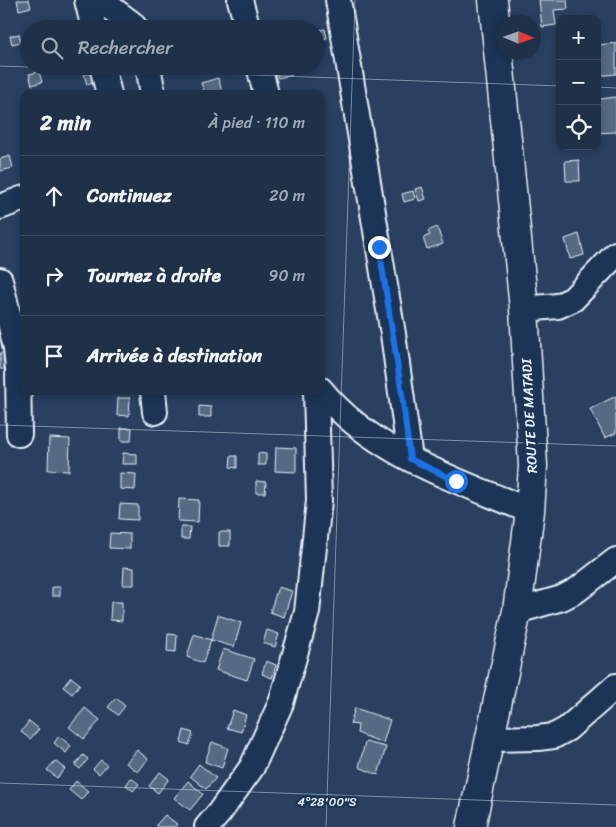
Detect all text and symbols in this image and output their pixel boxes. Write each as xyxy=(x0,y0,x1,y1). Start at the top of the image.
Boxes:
north arrow xyxy=(496,15,541,60)
map controls xyxy=(556,15,601,150)
button: + xyxy=(556,15,601,60)
search box xyxy=(20,20,325,75)
text: Rechercher xyxy=(78,31,173,64)
icon: search xyxy=(38,34,66,62)
button: − xyxy=(556,60,601,105)
text: 2 min xyxy=(40,104,91,142)
button: locate xyxy=(556,105,601,150)
text: À pied · 110 m xyxy=(208,108,305,137)
text: Continuez xyxy=(87,179,172,212)
text: 20 m xyxy=(269,181,305,210)
icon: ahead xyxy=(40,182,68,210)
route end xyxy=(368,236,391,259)
text: Tournez à droite xyxy=(87,259,221,292)
text: 90 m xyxy=(269,261,305,290)
icon: right xyxy=(40,262,68,290)
text: Arrivée à destination xyxy=(87,339,262,372)
icon: arrive xyxy=(40,342,68,370)
street label: ROUTE DE MATADI xyxy=(514,357,545,474)
route start xyxy=(445,470,468,493)
text: 4°28'00"S xyxy=(298,791,357,813)

